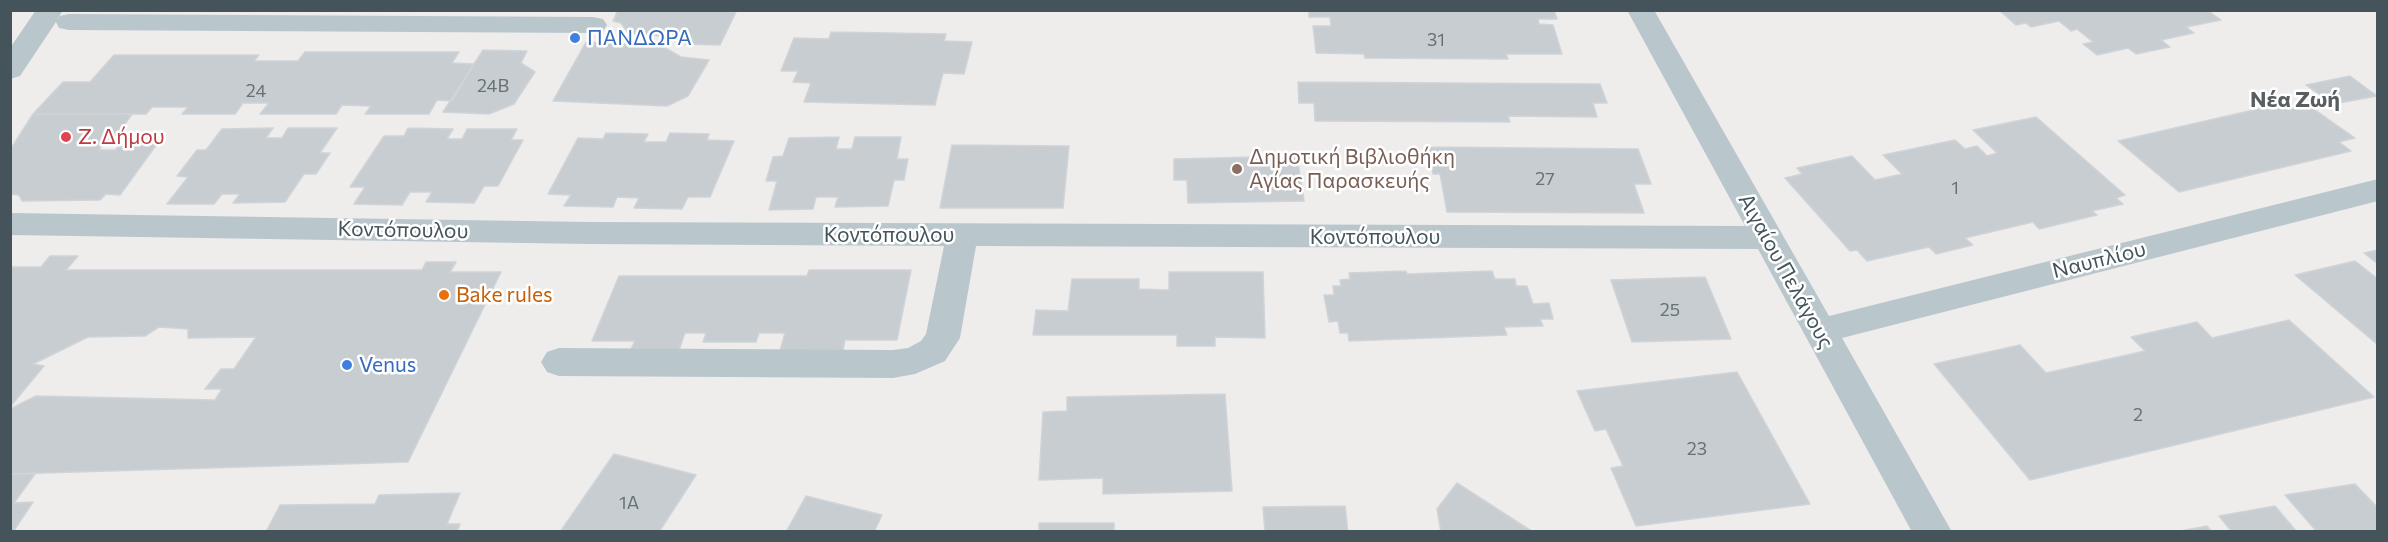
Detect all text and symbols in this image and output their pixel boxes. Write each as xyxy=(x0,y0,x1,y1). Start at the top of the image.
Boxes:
place label: ΠΑΝΔΩΡΑ xyxy=(587,25,692,51)
house number: 31 xyxy=(1427,29,1445,51)
marker: ΠΑΝΔΩΡΑ xyxy=(568,31,582,45)
house number: 24Β xyxy=(477,75,509,97)
house number: 24 xyxy=(246,80,266,102)
district label: Νέα Ζωή xyxy=(2250,87,2340,113)
place label: Ζ. Δήμου xyxy=(78,124,165,150)
marker: Ζ. Δήμου xyxy=(59,130,73,144)
place label: Δημοτική Βιβλιοθήκη Αγίας Παρασκευής xyxy=(1249,144,1455,194)
marker: Δημοτική Βιβλιοθήκη Αγίας Παρασκευής xyxy=(1230,162,1244,176)
house number: 27 xyxy=(1535,168,1555,190)
house number: 1 xyxy=(1951,177,1959,199)
street label: Αιγαίου Πελάγους xyxy=(1733,189,1839,353)
street label: Κοντόπουλου xyxy=(337,216,469,244)
street label: Κοντόπουλου xyxy=(824,222,954,248)
street label: Κοντόπουλου xyxy=(1310,224,1440,250)
street label: Ναυπλίου xyxy=(2050,236,2148,284)
place label: Bake rules xyxy=(456,282,553,308)
marker: Bake rules xyxy=(437,288,451,302)
house number: 25 xyxy=(1660,299,1680,321)
place label: Venus xyxy=(359,352,416,378)
marker: Venus xyxy=(340,358,354,372)
house number: 2 xyxy=(2133,404,2143,426)
house number: 23 xyxy=(1687,438,1707,460)
house number: 1Α xyxy=(619,492,639,514)

